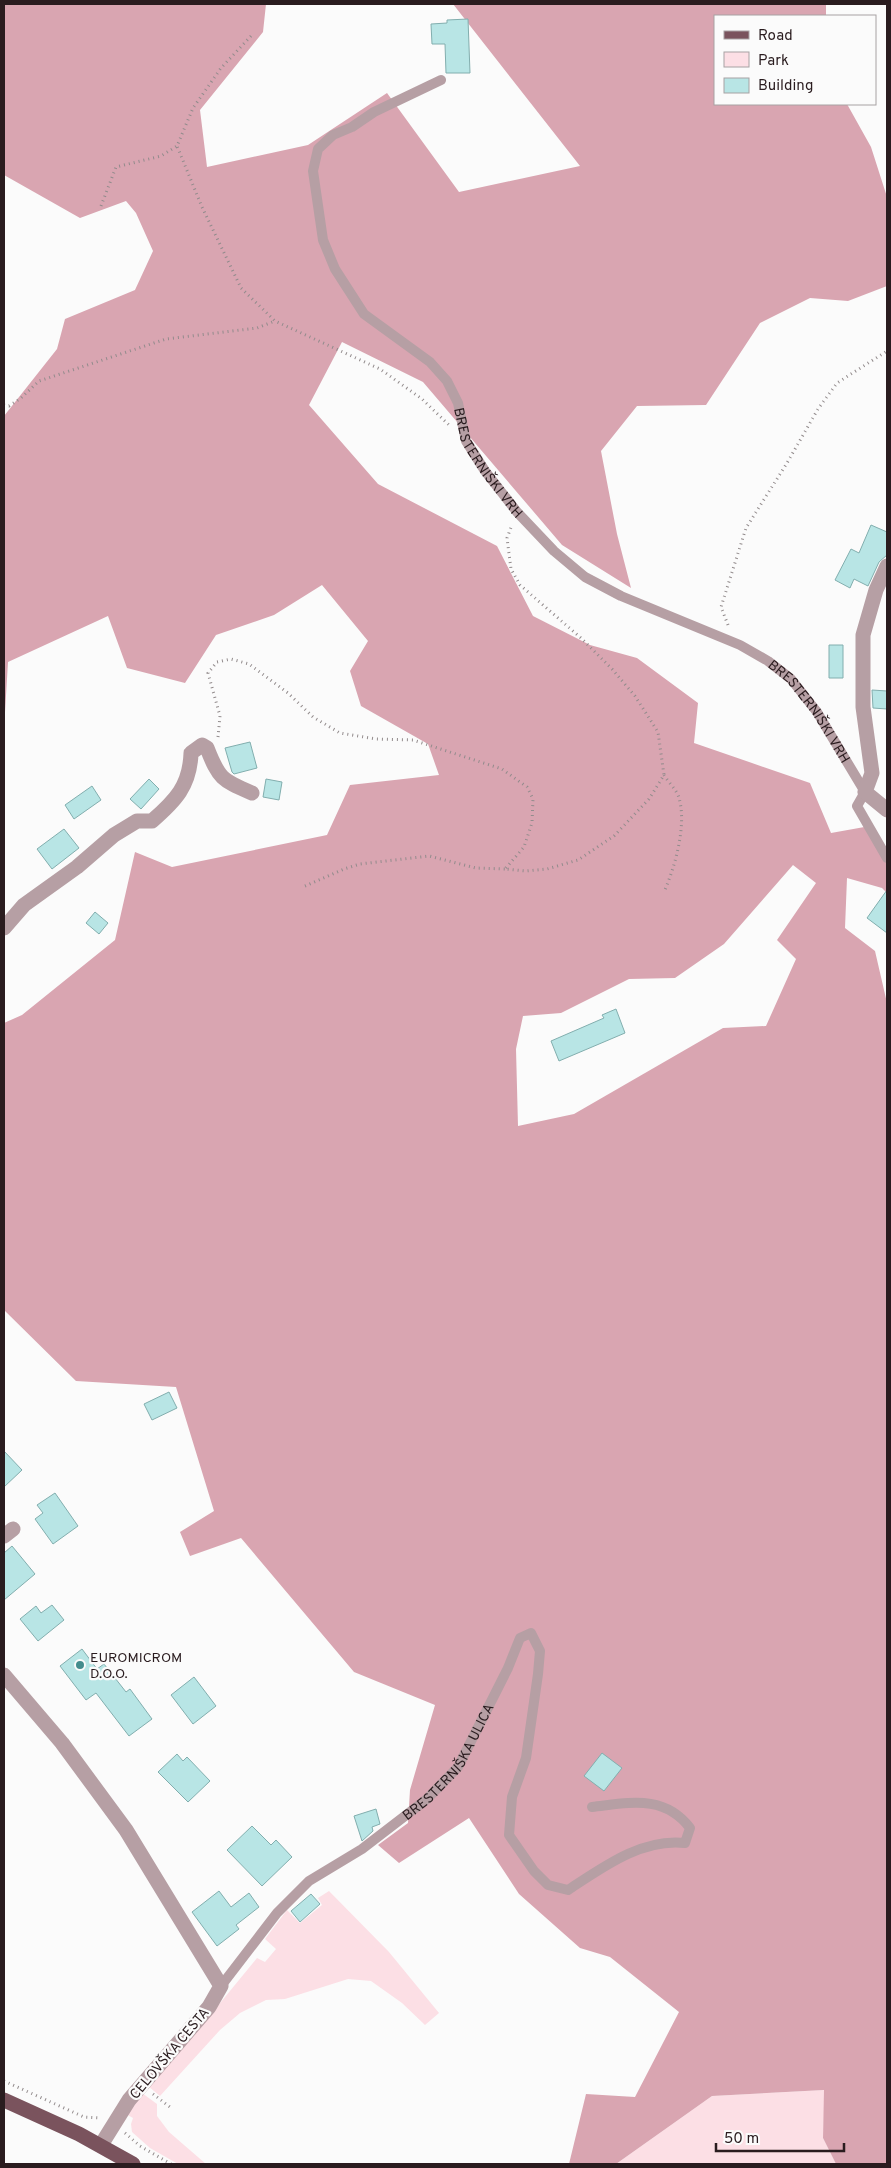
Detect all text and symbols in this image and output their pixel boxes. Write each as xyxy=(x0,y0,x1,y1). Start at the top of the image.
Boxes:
legend xyxy=(714,15,876,105)
text: Road xyxy=(758,27,793,46)
text: Park xyxy=(758,52,789,71)
text: Building xyxy=(758,77,813,96)
street label: BRESTERNIŠKI VRH xyxy=(449,406,526,523)
street label: BRESTERNIŠKI VRH xyxy=(764,657,853,767)
place label: EUROMICROM D.O.O. xyxy=(90,1650,182,1683)
marker: EUROMICROM D.O.O. xyxy=(74,1659,86,1671)
street label: BRESTERNIŠKA ULICA xyxy=(400,1701,499,1825)
street label: CELOVŠKA CESTA xyxy=(126,2004,213,2103)
scale bar xyxy=(716,2120,844,2152)
text: 50 m xyxy=(724,2130,759,2149)

